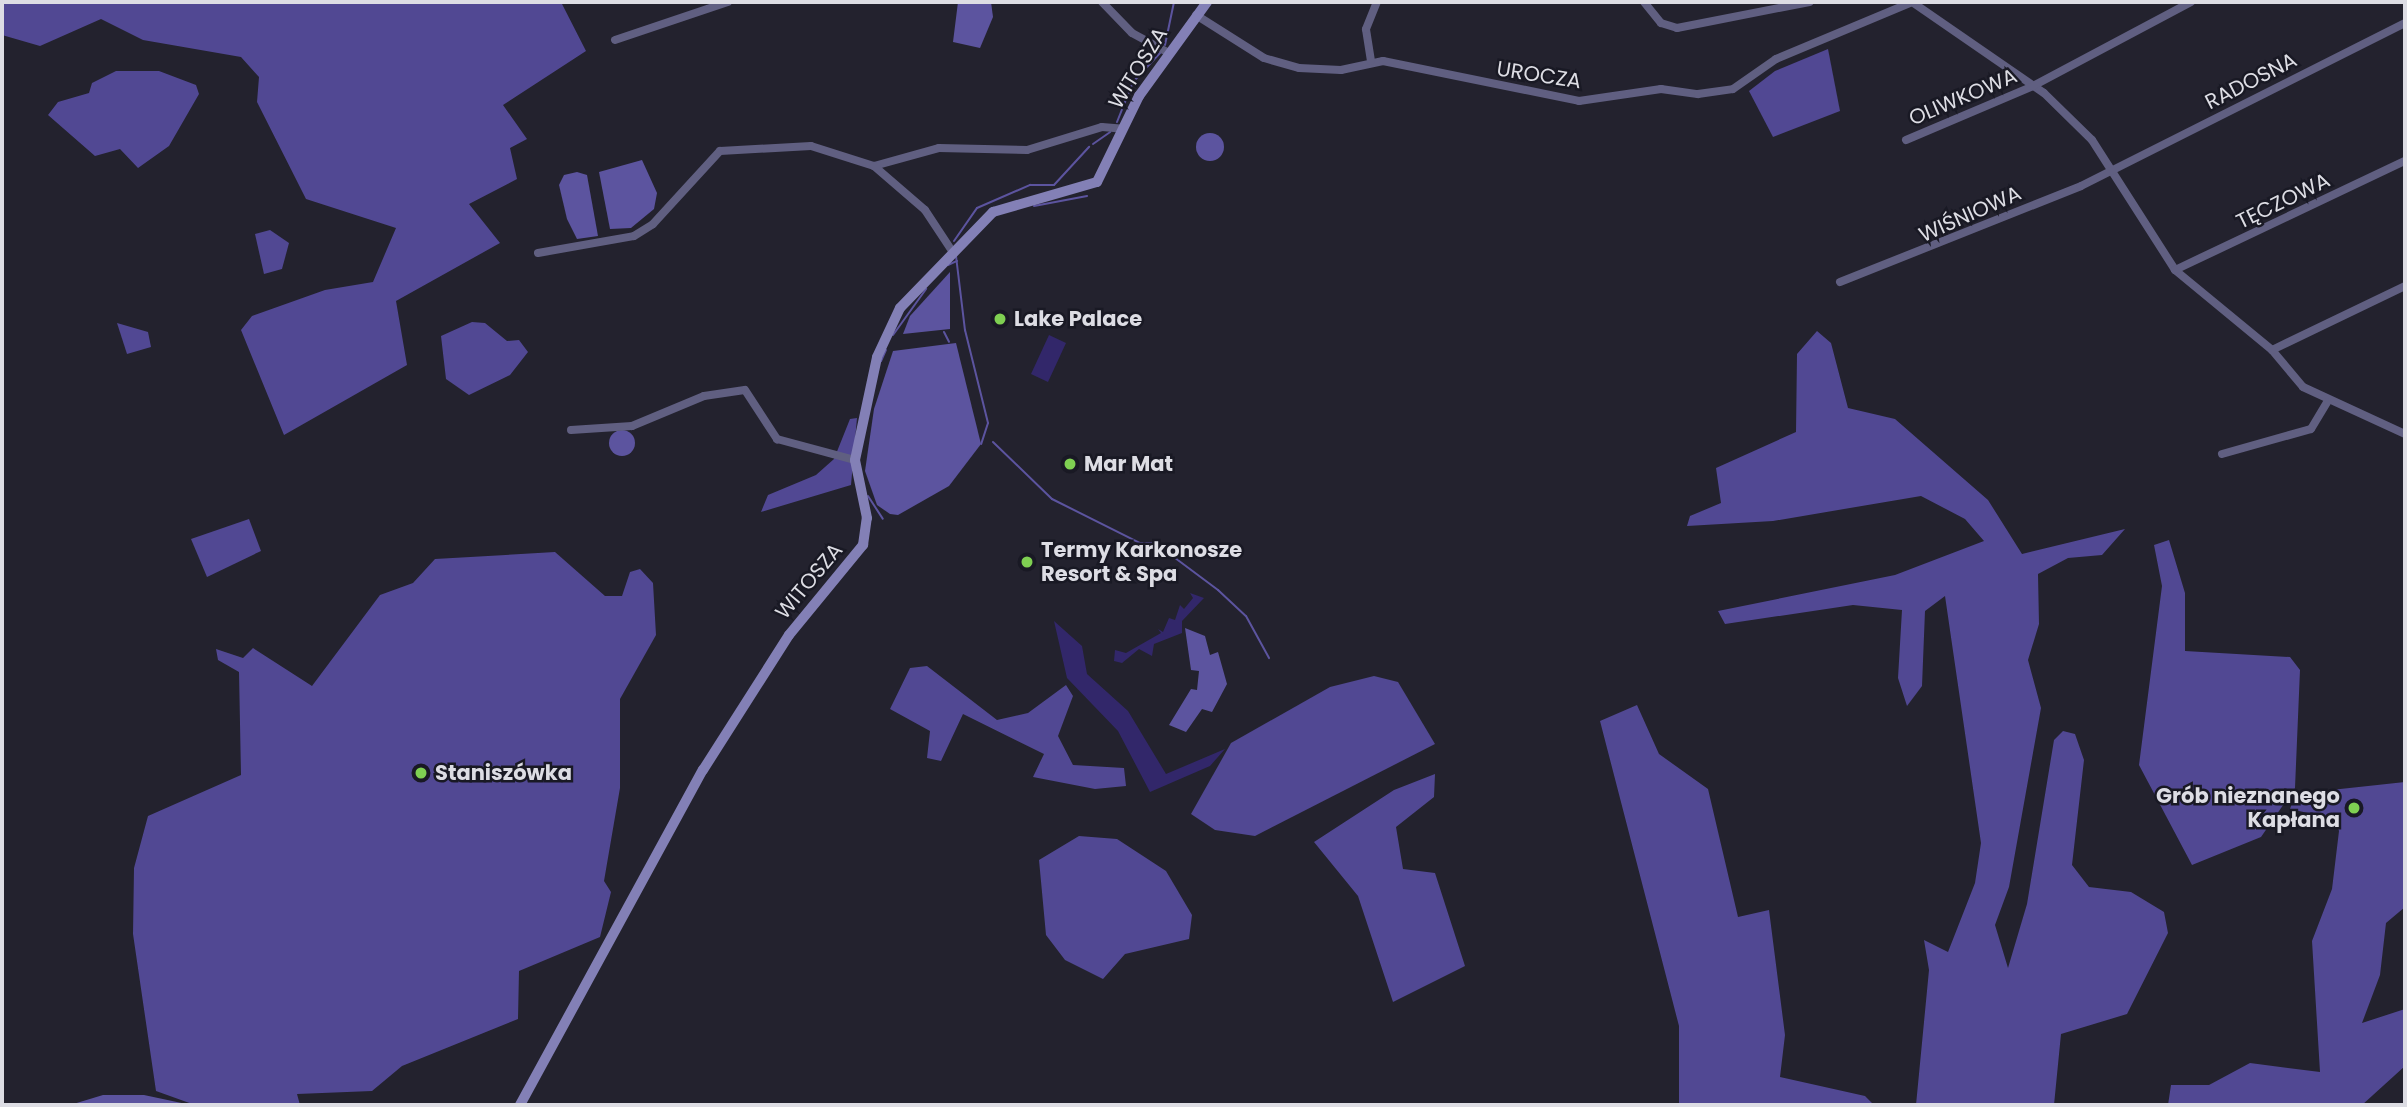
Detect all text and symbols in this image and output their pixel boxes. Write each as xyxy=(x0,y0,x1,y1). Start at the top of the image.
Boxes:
street label: WITOSZA xyxy=(1103,23,1173,113)
street label: RADOSNA xyxy=(2201,47,2301,115)
street label: UROCZA xyxy=(1495,56,1583,94)
street label: OLIWKOWA xyxy=(1905,63,2021,131)
street label: TĘCZOWA xyxy=(2232,168,2334,234)
street label: WIŚNIOWA xyxy=(1915,180,2025,248)
place label: Lake Palace xyxy=(1014,306,1142,332)
marker: Lake Palace xyxy=(992,311,1008,327)
place label: Mar Mat xyxy=(1084,451,1173,477)
marker: Mar Mat xyxy=(1062,456,1078,472)
place label: Termy Karkonosze Resort & Spa xyxy=(1041,537,1242,587)
street label: WITOSZA xyxy=(770,538,848,624)
marker: Termy Karkonosze Resort & Spa xyxy=(1019,554,1035,570)
place label: Staniszówka xyxy=(435,760,572,786)
marker: Staniszówka xyxy=(413,765,429,781)
place label: Grób nieznanego Kapłana xyxy=(2156,783,2340,833)
marker: Grób nieznanego Kapłana xyxy=(2346,800,2362,816)

